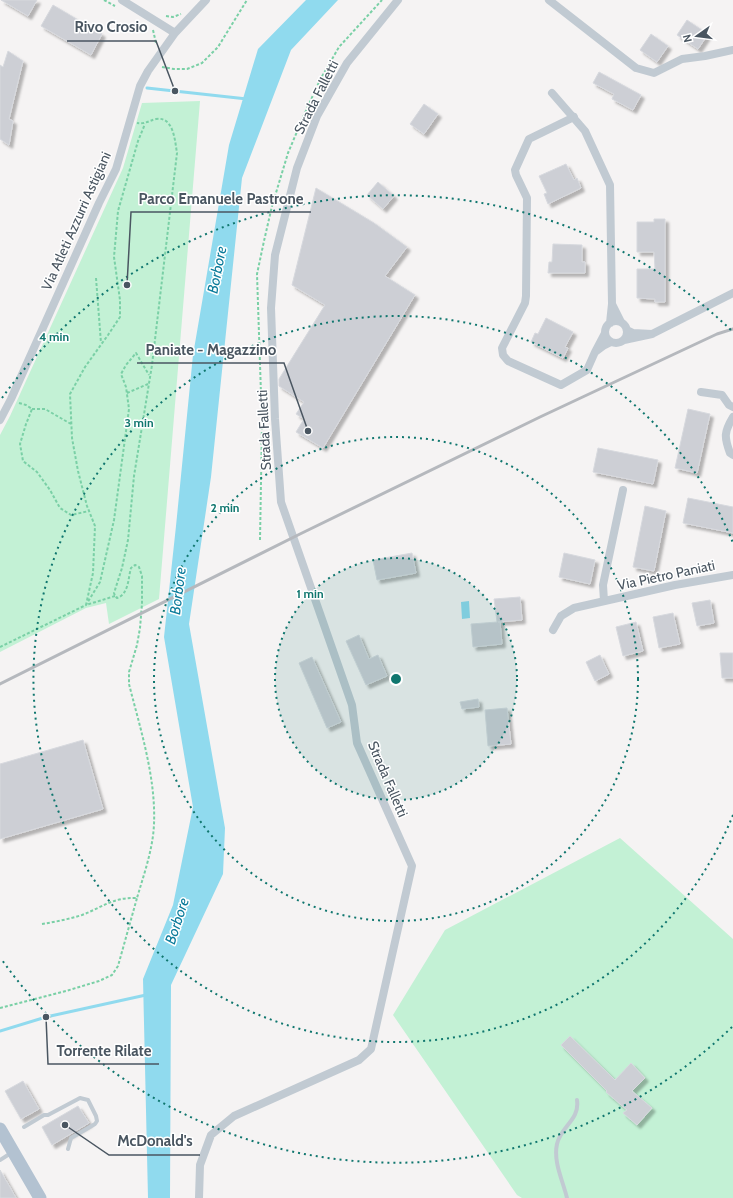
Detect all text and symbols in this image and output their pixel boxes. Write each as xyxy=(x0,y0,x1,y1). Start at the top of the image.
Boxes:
callout: Rivo Crosio xyxy=(67,14,156,41)
north arrow xyxy=(677,16,717,56)
text: Rivo Crosio xyxy=(74,18,148,36)
text: N xyxy=(680,33,695,44)
street label: Strada Falletti xyxy=(290,57,342,137)
street label: Via Atleti Azzurri Astigiani xyxy=(37,149,115,293)
callout: Parco Emanuele Pastrone xyxy=(131,185,311,212)
text: Parco Emanuele Pastrone xyxy=(139,190,304,208)
water label: Borbore xyxy=(204,245,230,295)
text: 4 min xyxy=(39,329,69,344)
callout: Paniate - Magazzino xyxy=(137,336,284,363)
text: Paniate - Magazzino xyxy=(146,341,277,359)
street label: Strada Falletti xyxy=(253,389,275,471)
text: 3 min xyxy=(124,415,154,430)
text: 2 min xyxy=(211,500,239,515)
street label: Via Pietro Paniati xyxy=(615,556,717,594)
water label: Borbore xyxy=(166,566,190,616)
text: 1 min xyxy=(296,586,324,601)
centre of rings xyxy=(389,672,403,686)
street label: Strada Falletti xyxy=(364,738,412,820)
water label: Borbore xyxy=(161,895,193,946)
callout: Torrente Rilate xyxy=(48,1037,159,1064)
text: Torrente Rilate xyxy=(57,1042,152,1060)
callout: McDonald's xyxy=(109,1128,200,1155)
text: McDonald's xyxy=(117,1132,193,1150)

